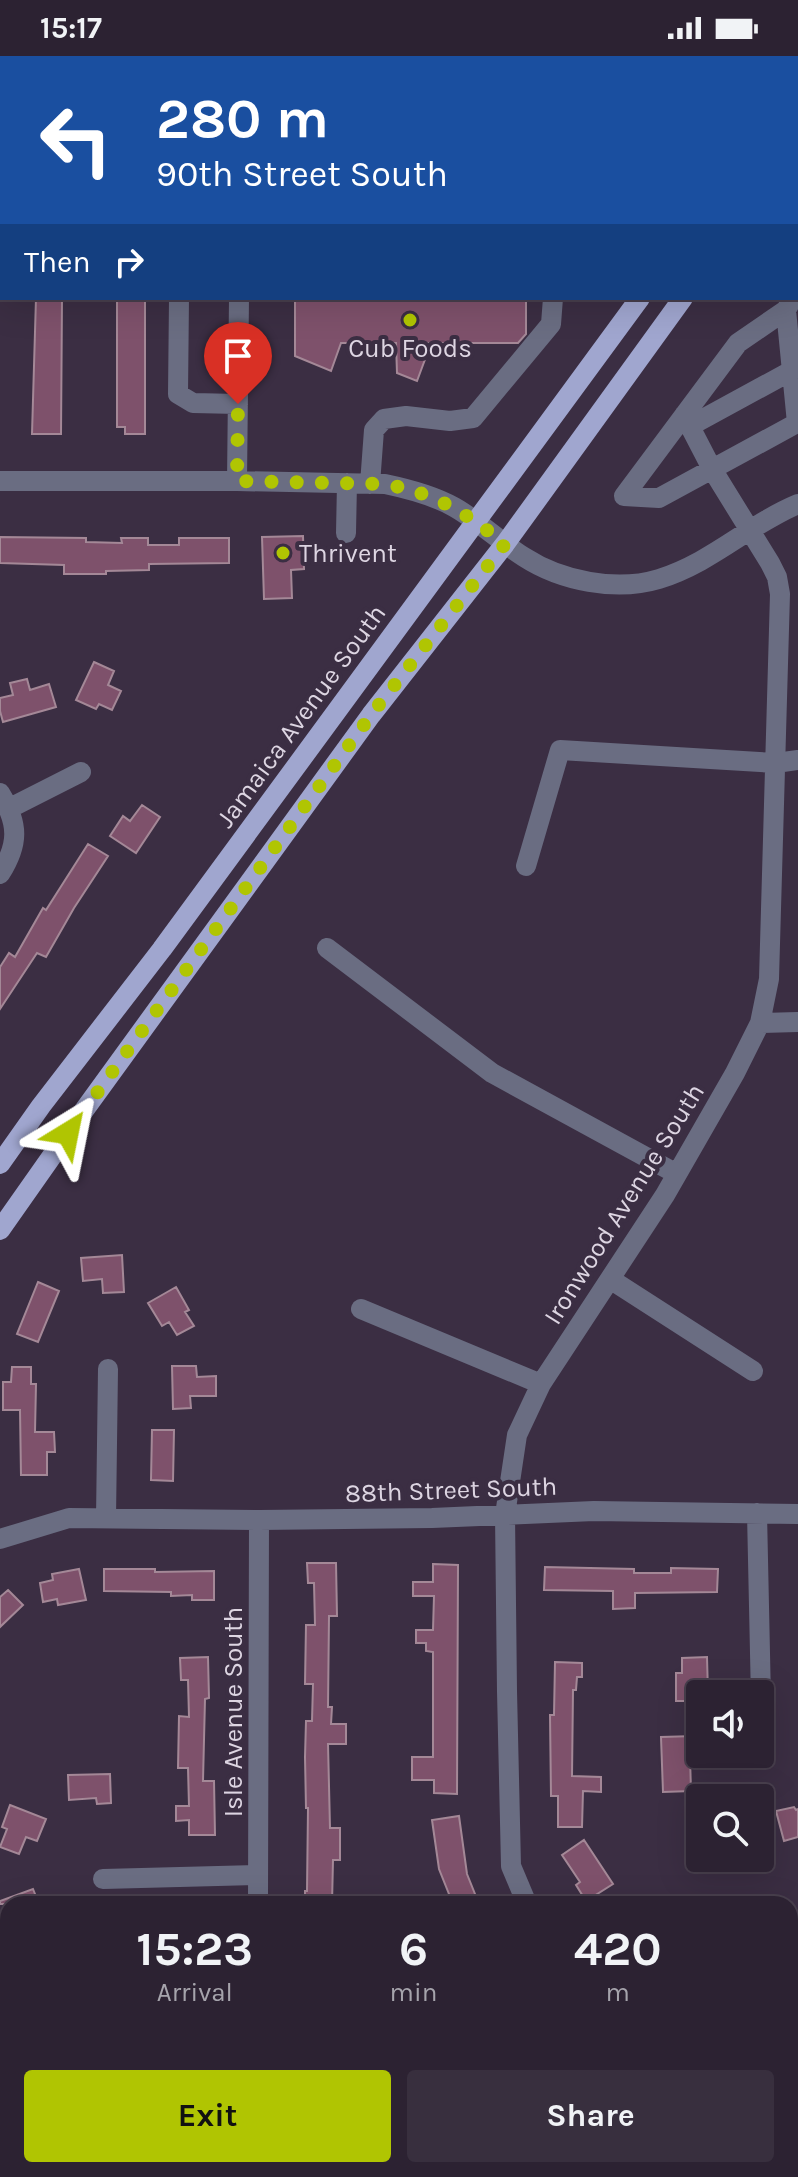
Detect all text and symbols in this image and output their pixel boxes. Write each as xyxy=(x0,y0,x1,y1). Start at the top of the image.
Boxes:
text: 15:17 xyxy=(40,10,102,46)
text: 280 m xyxy=(156,86,329,151)
icon: left xyxy=(24,88,128,192)
text: 90th Street South xyxy=(156,153,448,195)
icon: right xyxy=(107,240,151,284)
text: Then xyxy=(24,244,91,280)
marker: Cub Foods xyxy=(401,311,419,329)
pin xyxy=(204,322,272,404)
place label: Cub Foods xyxy=(348,333,472,364)
icon: arrive xyxy=(216,334,260,378)
place label: Thrivent xyxy=(299,538,397,569)
marker: Thrivent xyxy=(274,544,292,562)
street label: Jamaica Avenue South xyxy=(210,598,392,834)
street label: Ironwood Avenue South xyxy=(537,1078,711,1330)
position arrow xyxy=(26,1091,110,1175)
street label: 88th Street South xyxy=(344,1471,558,1509)
street label: Isle Avenue South xyxy=(218,1607,249,1817)
map controls xyxy=(686,1680,774,1872)
button: sound xyxy=(686,1680,774,1768)
button: search xyxy=(686,1784,774,1872)
text: 15:23 xyxy=(136,1921,253,1977)
text: 6 xyxy=(399,1921,428,1977)
text: 420 xyxy=(574,1921,662,1977)
text: Arrival xyxy=(157,1977,233,2008)
text: min xyxy=(390,1977,437,2008)
text: m xyxy=(606,1977,630,2008)
button: Exit xyxy=(24,2070,391,2162)
button: Share xyxy=(407,2070,774,2162)

